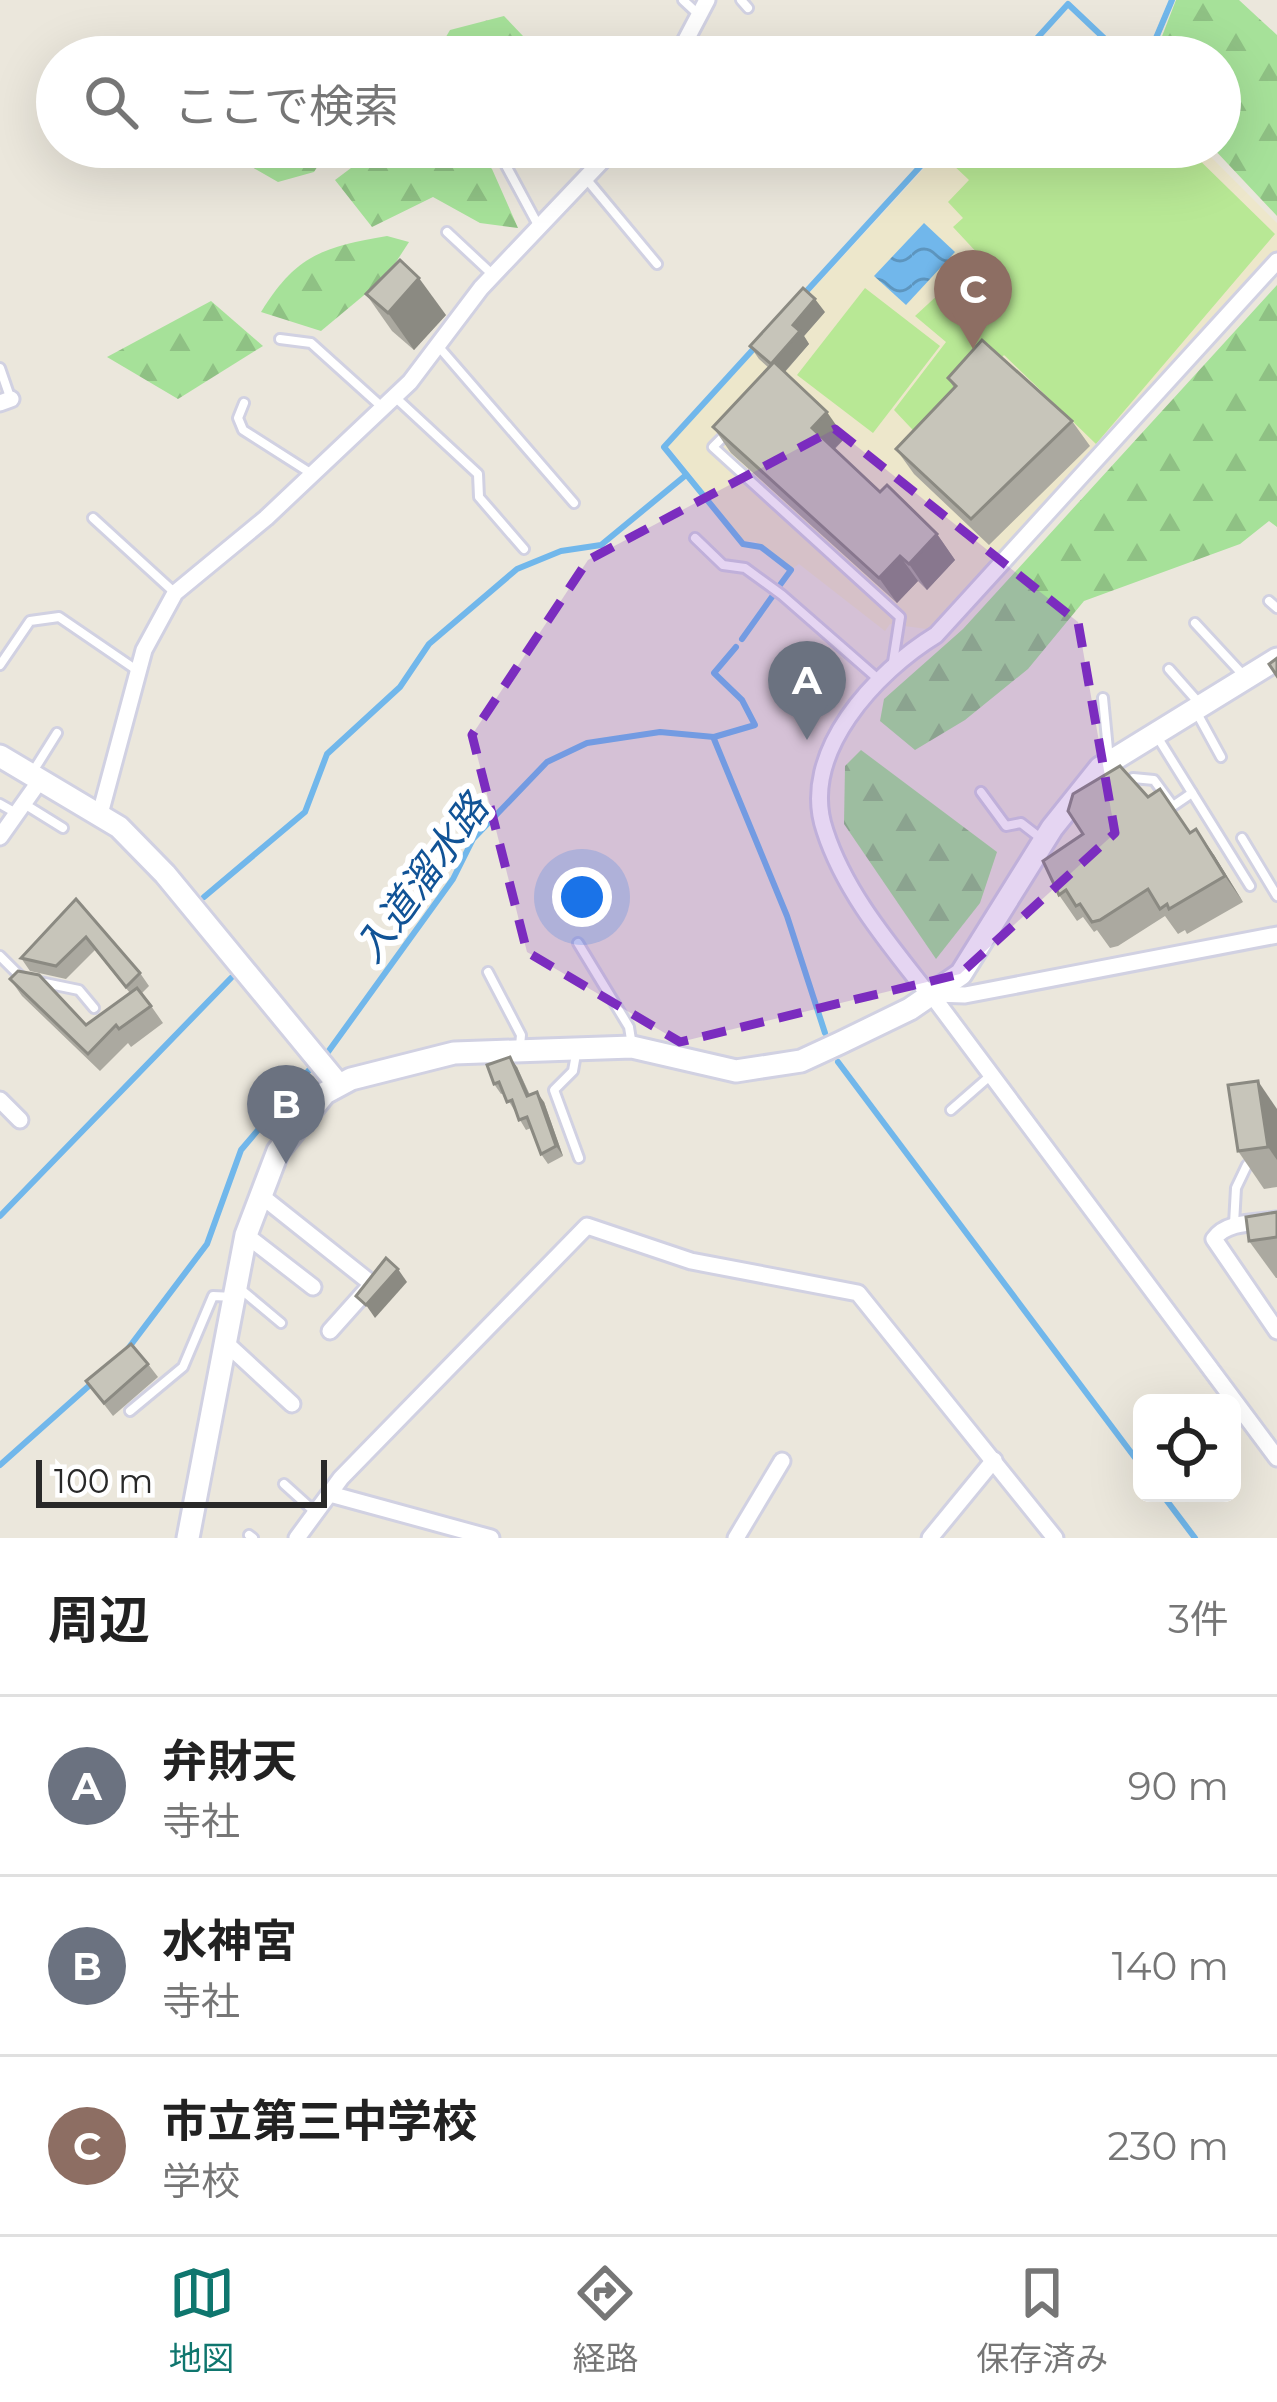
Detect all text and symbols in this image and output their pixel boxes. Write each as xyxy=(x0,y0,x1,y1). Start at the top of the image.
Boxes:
search box xyxy=(36,36,1241,168)
icon: search xyxy=(78,69,144,135)
text: ここで検索 xyxy=(174,78,399,133)
pin: C xyxy=(934,250,1012,349)
pin: A xyxy=(768,641,846,740)
water label: 入道溜水路 xyxy=(344,783,499,971)
your location xyxy=(552,867,612,927)
pin: B xyxy=(247,1065,325,1164)
map controls xyxy=(1133,1394,1241,1502)
button: locate xyxy=(1133,1394,1241,1502)
scale bar xyxy=(36,1454,327,1507)
text: 100 m xyxy=(54,1461,153,1501)
text: 周辺 xyxy=(48,1589,150,1651)
text: 3件 xyxy=(1168,1595,1229,1643)
text: 弁財天 xyxy=(162,1733,297,1788)
text: A xyxy=(72,1762,102,1810)
text: 90 m xyxy=(1128,1762,1229,1810)
text: 寺社 xyxy=(162,1797,240,1845)
text: 水神宮 xyxy=(162,1913,297,1968)
text: B xyxy=(72,1942,102,1990)
text: 140 m xyxy=(1112,1942,1229,1990)
text: 寺社 xyxy=(162,1977,240,2025)
text: 市立第三中学校 xyxy=(162,2093,477,2148)
text: C xyxy=(73,2122,101,2170)
text: 230 m xyxy=(1107,2122,1229,2170)
text: 学校 xyxy=(162,2157,240,2205)
tab: 地図 xyxy=(169,2260,235,2380)
tab: 経路 xyxy=(572,2260,638,2380)
tab: 保存済み xyxy=(976,2260,1108,2380)

